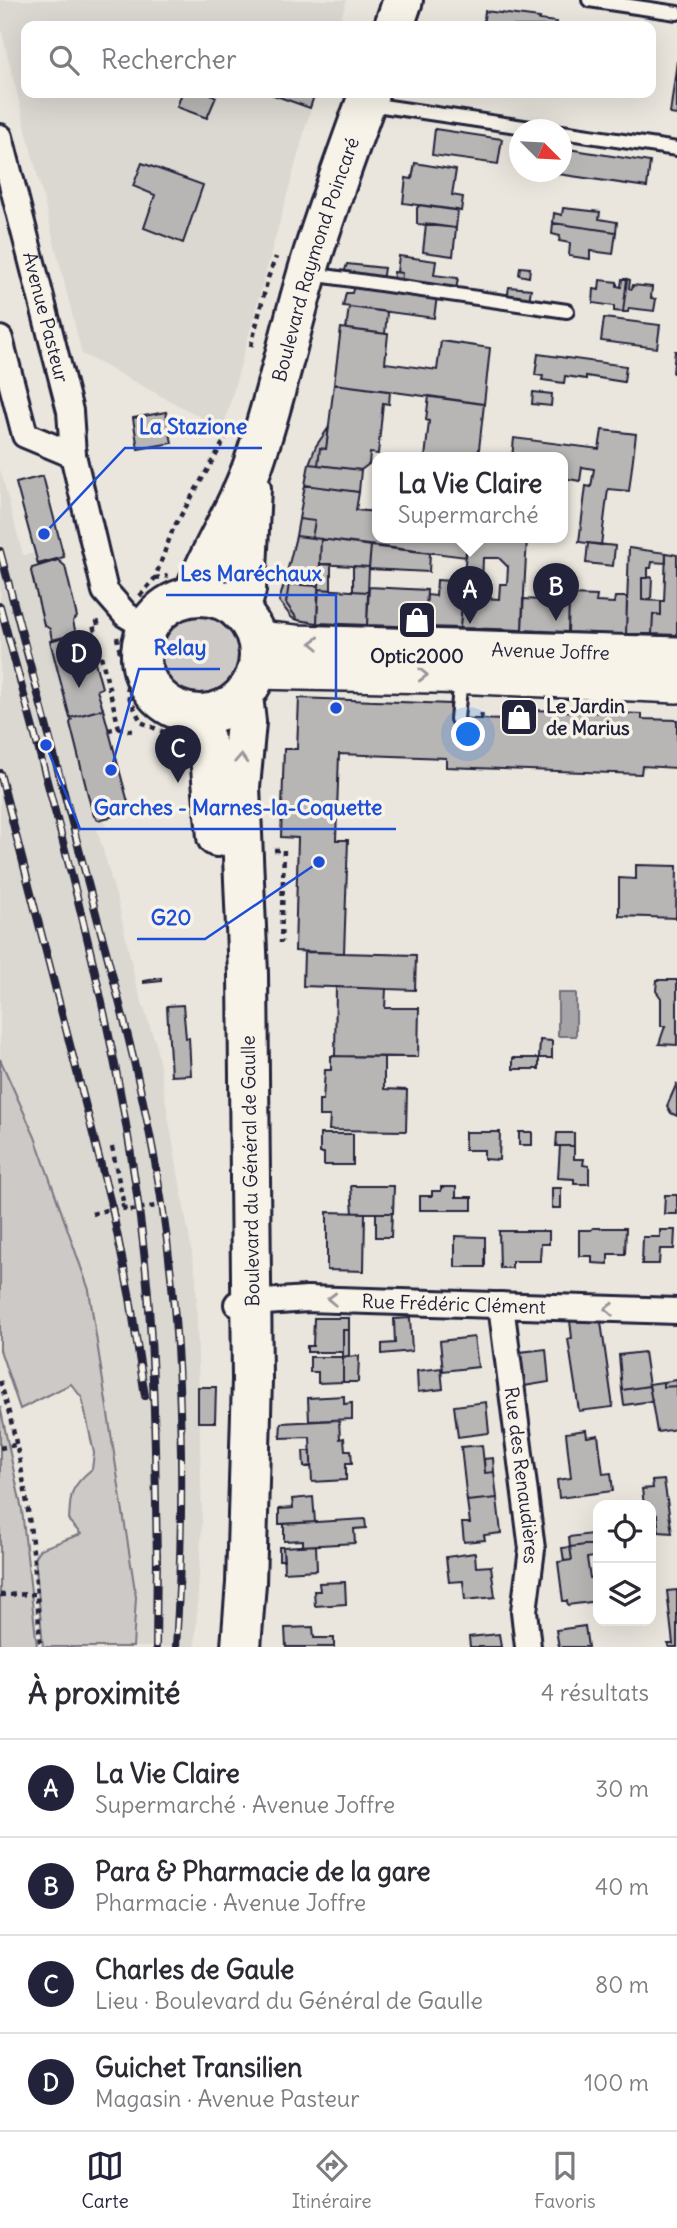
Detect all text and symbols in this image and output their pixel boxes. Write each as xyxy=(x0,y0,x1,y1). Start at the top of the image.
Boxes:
search box xyxy=(21,21,656,98)
icon: search xyxy=(45,41,83,79)
text: Rechercher xyxy=(101,43,237,76)
north arrow xyxy=(509,119,572,182)
street label: Boulevard Raymond Poincaré xyxy=(267,134,364,384)
street label: Avenue Pasteur xyxy=(18,249,74,385)
callout: La Stazione xyxy=(125,406,262,448)
text: La Stazione xyxy=(139,413,247,440)
popup xyxy=(372,452,568,543)
text: La Vie Claire xyxy=(398,467,542,500)
text: Supermarché xyxy=(398,500,539,529)
callout: Les Maréchaux xyxy=(166,553,336,595)
text: Les Maréchaux xyxy=(180,560,323,587)
pin: B xyxy=(533,563,579,621)
pin: A xyxy=(447,566,493,624)
shop icon: Optic2000 xyxy=(396,599,438,641)
callout: Relay xyxy=(139,627,220,669)
pin: D xyxy=(56,630,102,688)
text: Relay xyxy=(154,634,206,661)
one-way arrow xyxy=(309,636,320,651)
street label: Avenue Joffre xyxy=(491,637,610,665)
place label: Optic2000 xyxy=(370,644,464,668)
one-way arrow xyxy=(419,667,429,683)
place label: Le Jardin de Marius xyxy=(546,694,630,740)
shop icon: Le Jardin de Marius xyxy=(498,696,540,738)
your location xyxy=(451,717,485,751)
pin: C xyxy=(155,725,201,783)
one-way arrow xyxy=(234,754,249,765)
callout: Garches - Marnes-la-Coquette xyxy=(80,787,396,829)
text: Garches - Marnes-la-Coquette xyxy=(94,794,382,821)
callout: G20 xyxy=(137,897,205,939)
text: G20 xyxy=(151,904,191,931)
street label: Boulevard du Général de Gaulle xyxy=(236,1035,264,1307)
street label: Rue Frédéric Clément xyxy=(361,1289,546,1319)
one-way arrow xyxy=(327,1292,338,1307)
one-way arrow xyxy=(603,1301,614,1316)
street label: Rue des Renaudières xyxy=(500,1385,544,1566)
map controls xyxy=(593,1500,656,1626)
button: locate xyxy=(593,1500,656,1563)
button: layers xyxy=(593,1563,656,1626)
text: À proximité xyxy=(28,1674,180,1712)
text: 4 résultats xyxy=(541,1678,649,1707)
text: La Vie Claire xyxy=(95,1757,240,1790)
text: A xyxy=(44,1774,58,1803)
text: 30 m xyxy=(595,1774,649,1803)
text: Supermarché · Avenue Joffre xyxy=(95,1790,395,1819)
text: Para & Pharmacie de la gare xyxy=(95,1855,431,1888)
text: B xyxy=(43,1872,59,1901)
text: 40 m xyxy=(595,1872,649,1901)
text: Pharmacie · Avenue Joffre xyxy=(95,1888,366,1917)
text: Charles de Gaule xyxy=(95,1953,294,1986)
text: C xyxy=(43,1970,59,1999)
text: 80 m xyxy=(595,1970,649,1999)
text: Lieu · Boulevard du Général de Gaulle xyxy=(95,1986,483,2015)
text: Guichet Transilien xyxy=(95,2051,302,2084)
text: D xyxy=(43,2068,59,2097)
text: 100 m xyxy=(584,2068,649,2097)
text: Magasin · Avenue Pasteur xyxy=(95,2084,360,2113)
tab: Carte xyxy=(81,2147,129,2213)
tab: Itinéraire xyxy=(292,2147,371,2213)
tab: Favoris xyxy=(534,2147,596,2213)

